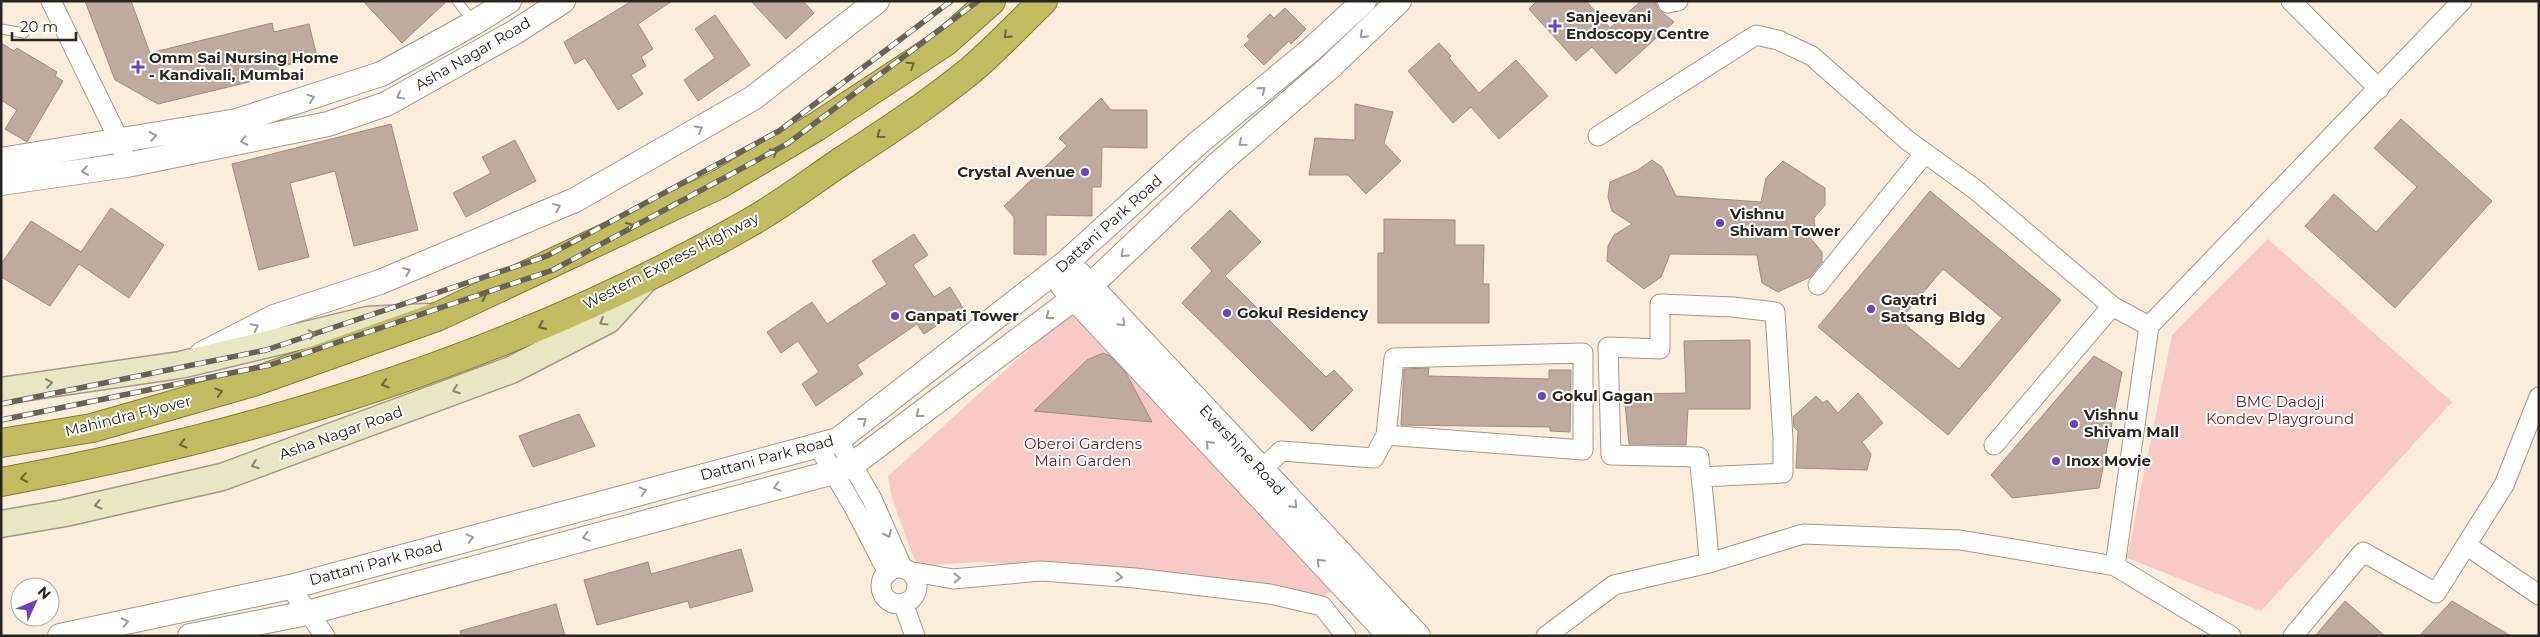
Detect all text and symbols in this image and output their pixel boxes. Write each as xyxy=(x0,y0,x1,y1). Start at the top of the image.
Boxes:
place label: Sanjeevani Endoscopy Centre xyxy=(1566,7,1709,43)
scale bar xyxy=(12,10,76,42)
street label: Asha Nagar Road xyxy=(412,13,534,94)
text: 20 m xyxy=(20,17,58,36)
marker: Sanjeevani Endoscopy Centre xyxy=(1548,19,1562,33)
one-way arrow xyxy=(1004,29,1013,38)
one-way arrow xyxy=(1360,29,1369,38)
place label: Omm Sai Nursing Home - Kandivali, Mumbai xyxy=(149,48,339,84)
marker: Omm Sai Nursing Home - Kandivali, Mumbai xyxy=(131,60,145,74)
one-way arrow xyxy=(906,61,915,71)
one-way arrow xyxy=(1256,87,1265,95)
one-way arrow xyxy=(396,90,405,100)
one-way arrow xyxy=(306,94,314,104)
one-way arrow xyxy=(694,125,703,135)
one-way arrow xyxy=(877,130,886,138)
one-way arrow xyxy=(149,131,157,141)
one-way arrow xyxy=(240,135,249,146)
one-way arrow xyxy=(1239,138,1248,147)
one-way arrow xyxy=(769,148,778,158)
place label: Crystal Avenue xyxy=(957,162,1075,181)
one-way arrow xyxy=(80,166,89,176)
marker: Crystal Avenue xyxy=(1079,166,1091,178)
street label: Dattani Park Road xyxy=(1051,171,1166,277)
one-way arrow xyxy=(552,203,561,214)
place label: Vishnu Shivam Tower xyxy=(1729,204,1841,240)
street label: Western Express Highway xyxy=(580,208,763,313)
marker: Vishnu Shivam Tower xyxy=(1714,217,1726,229)
one-way arrow xyxy=(625,222,634,233)
one-way arrow xyxy=(1120,248,1129,257)
one-way arrow xyxy=(402,266,411,277)
place label: Gayatri Satsang Bldg xyxy=(1881,290,1986,326)
one-way arrow xyxy=(478,291,487,302)
place label: Gokul Residency xyxy=(1237,303,1369,322)
marker: Gayatri Satsang Bldg xyxy=(1865,303,1877,315)
place label: Ganpati Tower xyxy=(905,306,1019,325)
marker: Gokul Residency xyxy=(1221,307,1233,319)
marker: Ganpati Tower xyxy=(889,310,901,322)
one-way arrow xyxy=(1046,310,1055,318)
one-way arrow xyxy=(600,315,609,325)
one-way arrow xyxy=(1116,317,1125,326)
one-way arrow xyxy=(538,319,547,330)
one-way arrow xyxy=(250,323,259,333)
one-way arrow xyxy=(307,329,316,340)
one-way arrow xyxy=(45,379,54,389)
one-way arrow xyxy=(381,379,389,389)
one-way arrow xyxy=(453,384,461,394)
place label: Gokul Gagan xyxy=(1552,386,1653,405)
one-way arrow xyxy=(214,387,223,398)
marker: Gokul Gagan xyxy=(1536,390,1548,402)
street label: Mahindra Flyover xyxy=(63,391,193,440)
park label: BMC Dadoji Kondev Playground xyxy=(2206,392,2354,428)
street label: Asha Nagar Road xyxy=(276,401,405,464)
street label: Evershine Road xyxy=(1196,401,1289,499)
place label: Vishnu Shivam Mall xyxy=(2083,405,2179,441)
one-way arrow xyxy=(916,408,925,416)
one-way arrow xyxy=(857,418,867,427)
marker: Vishnu Shivam Mall xyxy=(2068,418,2080,430)
street label: Dattani Park Road xyxy=(698,431,836,484)
park label: Oberoi Gardens Main Garden xyxy=(1024,434,1142,470)
one-way arrow xyxy=(180,438,188,448)
one-way arrow xyxy=(1206,440,1215,449)
place label: Inox Movie xyxy=(2066,451,2151,470)
marker: Inox Movie xyxy=(2050,455,2062,467)
one-way arrow xyxy=(251,459,259,469)
one-way arrow xyxy=(20,473,29,483)
one-way arrow xyxy=(773,481,782,492)
one-way arrow xyxy=(639,486,647,496)
one-way arrow xyxy=(93,499,102,510)
one-way arrow xyxy=(1288,499,1297,508)
one-way arrow xyxy=(881,529,892,538)
one-way arrow xyxy=(583,532,591,542)
one-way arrow xyxy=(465,533,474,544)
street label: Dattani Park Road xyxy=(307,536,445,589)
one-way arrow xyxy=(1317,559,1326,568)
one-way arrow xyxy=(1115,571,1123,582)
one-way arrow xyxy=(954,573,961,583)
north arrow xyxy=(10,577,60,627)
text: N xyxy=(34,583,55,603)
one-way arrow xyxy=(120,617,129,628)

